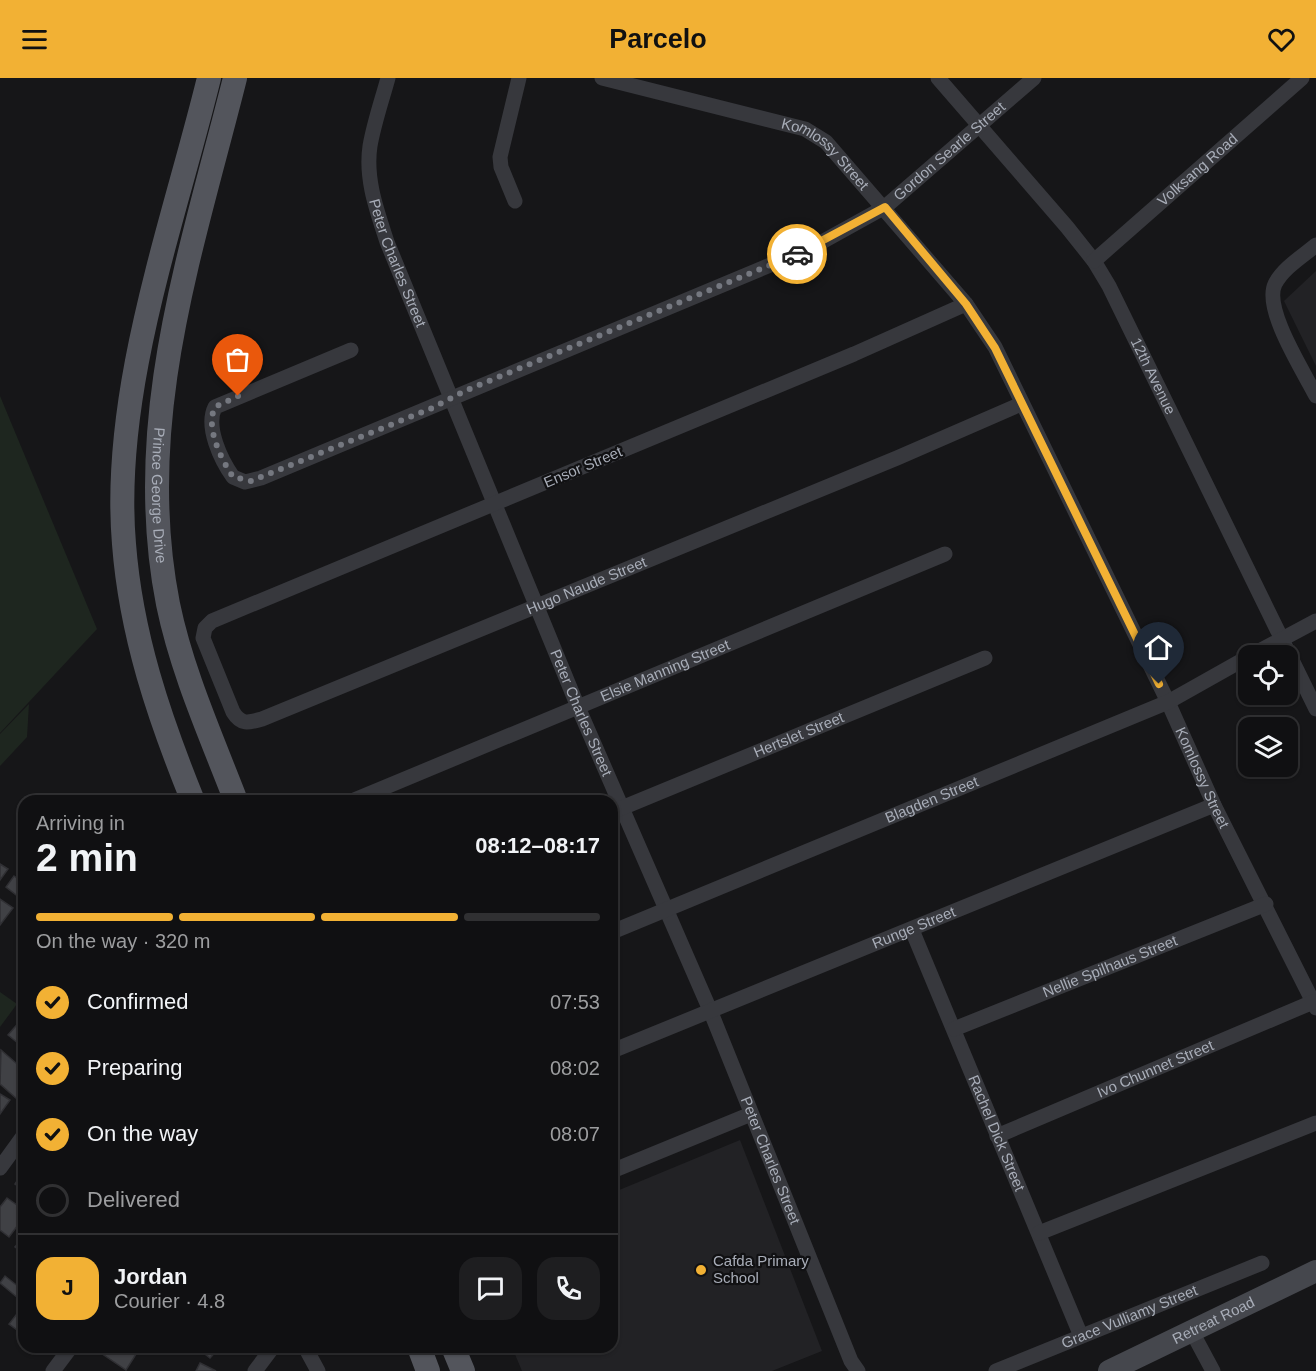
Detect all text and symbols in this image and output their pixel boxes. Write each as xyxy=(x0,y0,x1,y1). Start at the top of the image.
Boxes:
icon: menu xyxy=(18,23,51,56)
icon: heart xyxy=(1265,23,1298,56)
text: Parcelo xyxy=(609,24,707,54)
street label: Gordon Searle Street xyxy=(890,97,1009,204)
street label: Komlossy Street xyxy=(780,114,873,194)
street label: Volksang Road xyxy=(1154,130,1241,209)
street label: Peter Charles Street xyxy=(366,197,430,330)
courier xyxy=(767,224,827,284)
icon: car xyxy=(781,238,814,271)
pin xyxy=(212,334,263,396)
street label: 12th Avenue xyxy=(1128,335,1179,417)
icon: bag xyxy=(221,343,254,376)
street label: Prince George Drive xyxy=(149,427,170,564)
street label: Ensor Street xyxy=(541,442,625,491)
street label: Hugo Naude Street xyxy=(524,553,650,617)
pin xyxy=(1133,622,1184,684)
icon: home xyxy=(1142,631,1175,664)
street label: Elsie Manning Street xyxy=(598,635,733,705)
map controls xyxy=(1238,645,1298,777)
button: locate xyxy=(1238,645,1298,705)
street label: Peter Charles Street xyxy=(547,647,616,779)
street label: Hertslet Street xyxy=(751,708,847,761)
button: layers xyxy=(1238,717,1298,777)
street label: Komlossy Street xyxy=(1172,724,1234,832)
street label: Blagden Street xyxy=(882,772,981,826)
text: Arriving in xyxy=(36,812,125,834)
text: 08:12–08:17 xyxy=(475,833,600,858)
text: 2 min xyxy=(36,836,138,879)
street label: Runge Street xyxy=(869,902,959,952)
text: On the way · 320 m xyxy=(36,930,211,952)
street label: Nellie Spilhaus Street xyxy=(1040,931,1180,1001)
icon: check xyxy=(36,986,69,1019)
text: Confirmed xyxy=(87,989,188,1014)
text: 07:53 xyxy=(550,991,600,1013)
street label: Ivo Chunnet Street xyxy=(1094,1036,1217,1101)
icon: check xyxy=(36,1052,69,1085)
text: Preparing xyxy=(87,1055,182,1080)
text: 08:02 xyxy=(550,1057,600,1079)
street label: Rachel Dick Street xyxy=(965,1072,1029,1194)
street label: Peter Charles Street xyxy=(738,1094,804,1227)
icon: check xyxy=(36,1118,69,1151)
text: On the way xyxy=(87,1121,198,1146)
text: 08:07 xyxy=(550,1123,600,1145)
text: Delivered xyxy=(87,1187,180,1212)
place label: Cafda Primary School xyxy=(713,1252,809,1286)
button: chat xyxy=(459,1257,522,1320)
button: phone xyxy=(537,1257,600,1320)
marker: Cafda Primary School xyxy=(694,1263,708,1277)
text: Jordan xyxy=(114,1264,187,1289)
text: J xyxy=(61,1275,74,1300)
street label: Grace Vulliamy Street xyxy=(1059,1281,1201,1352)
text: Courier · 4.8 xyxy=(114,1290,225,1312)
street label: Retreat Road xyxy=(1169,1293,1257,1347)

